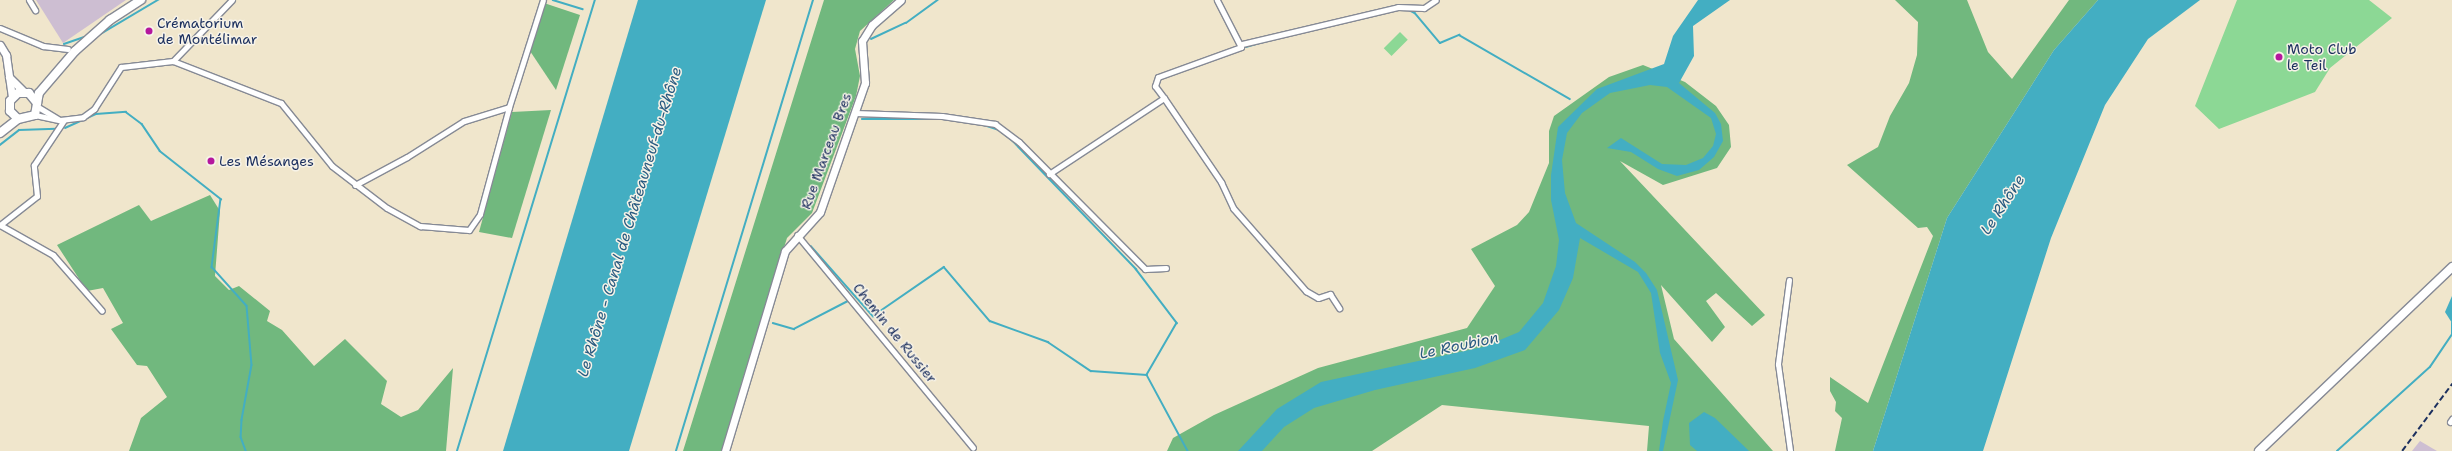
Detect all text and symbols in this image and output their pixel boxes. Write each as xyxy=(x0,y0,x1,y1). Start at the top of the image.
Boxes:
place label: Crématorium de Montélimar xyxy=(157,15,257,48)
marker: Crématorium de Montélimar xyxy=(144,26,154,36)
place label: Moto Club le Teil xyxy=(2287,41,2356,74)
marker: Moto Club le Teil xyxy=(2274,52,2284,62)
water label: Le Rhône - Canal de Châteauneuf-du-Rhône xyxy=(574,65,686,379)
street label: Rue Marceau Bres xyxy=(797,91,855,211)
place label: Les Mésanges xyxy=(219,153,314,169)
marker: Les Mésanges xyxy=(206,156,216,166)
water label: Le Rhône xyxy=(1977,172,2029,238)
street label: Chemin de Russier xyxy=(850,280,940,386)
water label: Le Roubion xyxy=(1418,329,1500,363)

